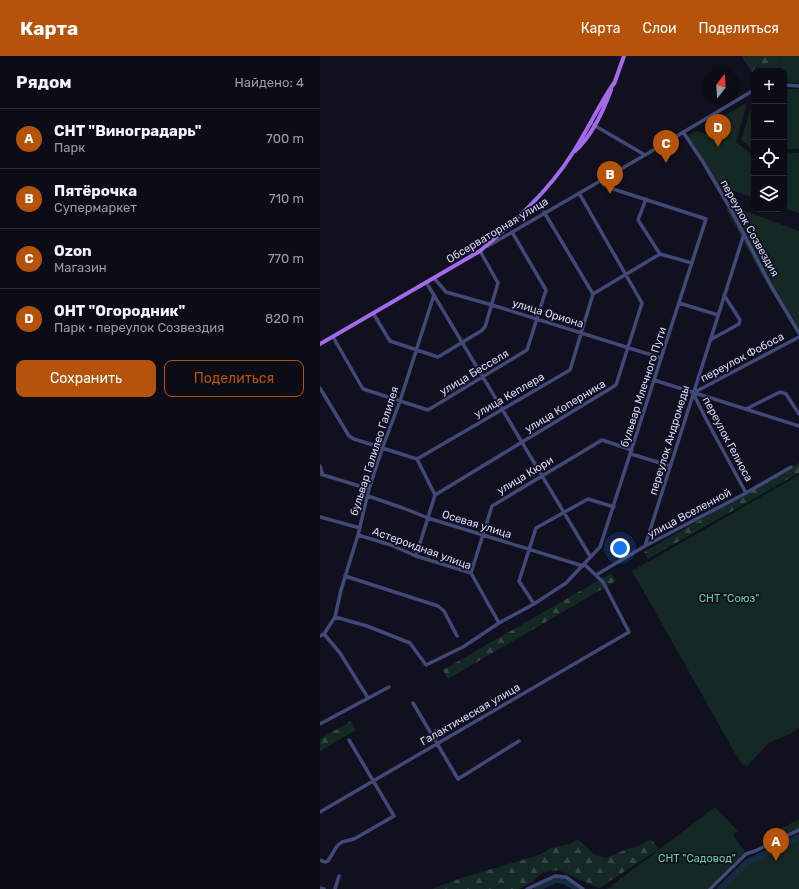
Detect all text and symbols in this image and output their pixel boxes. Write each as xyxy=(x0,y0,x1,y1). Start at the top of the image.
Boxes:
text: Карта xyxy=(20,17,78,40)
text: Карта xyxy=(581,20,621,37)
text: Слои xyxy=(643,20,677,37)
text: Поделиться xyxy=(699,20,779,37)
north arrow xyxy=(703,68,739,104)
map controls xyxy=(751,68,787,212)
button: + xyxy=(751,68,787,104)
text: Рядом xyxy=(16,72,72,92)
text: Найдено: 4 xyxy=(235,75,304,90)
button: − xyxy=(751,104,787,140)
pin: D xyxy=(705,114,731,147)
text: СНТ "Виноградарь" xyxy=(54,122,202,140)
pin: C xyxy=(653,130,679,163)
text: A xyxy=(24,131,34,146)
text: 700 m xyxy=(266,131,304,146)
text: Парк xyxy=(54,140,85,155)
button: locate xyxy=(751,140,787,176)
pin: B xyxy=(597,161,623,194)
button: layers xyxy=(751,176,787,212)
street label: переулок Созвездия xyxy=(718,178,782,279)
text: Пятёрочка xyxy=(54,182,137,200)
text: B xyxy=(24,191,34,206)
text: 710 m xyxy=(269,191,304,206)
street label: Обсерваторная улица xyxy=(444,195,551,266)
text: Супермаркет xyxy=(54,200,137,215)
text: Ozon xyxy=(54,242,92,260)
text: C xyxy=(24,251,34,266)
text: 770 m xyxy=(268,251,304,266)
text: Магазин xyxy=(54,260,107,275)
street label: улица Ориона xyxy=(511,296,585,331)
text: ОНТ "Огородник" xyxy=(54,302,185,320)
text: D xyxy=(24,311,34,326)
text: 820 m xyxy=(265,311,304,326)
text: Парк · переулок Созвездия xyxy=(54,320,224,335)
street label: бульвар Млечного Пути xyxy=(618,325,669,449)
street label: переулок Фобоса xyxy=(698,330,786,385)
street label: улица Бесселя xyxy=(437,347,511,398)
button: Сохранить xyxy=(16,360,156,397)
button: Поделиться xyxy=(164,360,304,397)
street label: улица Кеплера xyxy=(472,370,547,421)
street label: улица Коперника xyxy=(522,377,608,436)
street label: переулок Андромеды xyxy=(647,384,692,496)
street label: бульвар Галилео Галилея xyxy=(347,385,402,518)
street label: переулок Гелиоса xyxy=(700,395,755,484)
street label: улица Кюри xyxy=(495,454,556,497)
street label: улица Вселенной xyxy=(645,486,733,541)
street label: Осевая улица xyxy=(440,508,513,541)
street label: Астероидная улица xyxy=(370,524,473,572)
your location xyxy=(610,538,630,558)
park label: СНТ "Союз" xyxy=(699,592,759,605)
street label: Галактическая улица xyxy=(418,681,522,748)
pin: A xyxy=(763,828,789,861)
park label: СНТ "Садовод" xyxy=(658,852,736,865)

